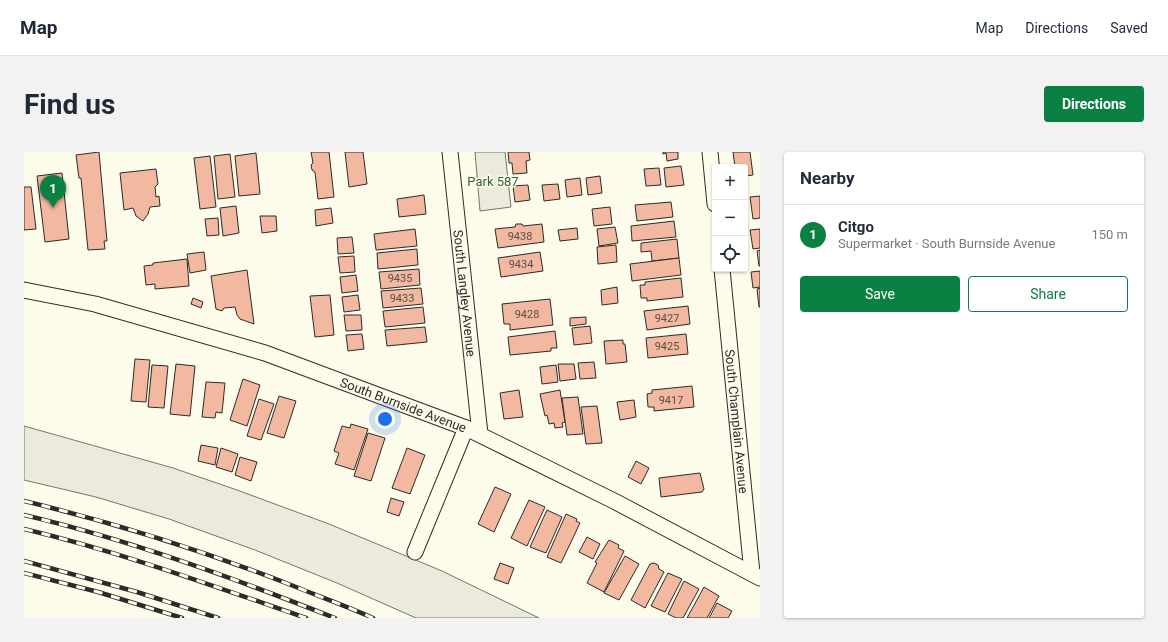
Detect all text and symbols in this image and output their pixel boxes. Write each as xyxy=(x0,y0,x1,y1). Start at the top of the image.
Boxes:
text: Map xyxy=(20,16,58,39)
text: Map xyxy=(976,20,1003,36)
text: Directions xyxy=(1025,20,1088,36)
text: Saved xyxy=(1110,20,1148,36)
button: Directions xyxy=(1044,86,1144,122)
text: Find us xyxy=(24,88,115,121)
map controls xyxy=(712,164,748,272)
button: + xyxy=(712,164,748,200)
text: Nearby xyxy=(800,168,855,188)
park label: Park 587 xyxy=(467,174,519,189)
pin: 1 xyxy=(40,175,66,208)
button: − xyxy=(712,200,748,236)
text: Citgo xyxy=(838,218,874,236)
text: 1 xyxy=(809,227,817,242)
text: 150 m xyxy=(1091,227,1128,242)
street label: South Langley Avenue xyxy=(450,229,479,358)
house number: 9438 xyxy=(508,230,532,243)
button: locate xyxy=(712,236,748,272)
text: Supermarket · South Burnside Avenue xyxy=(838,236,1055,251)
house number: 9434 xyxy=(509,258,533,271)
house number: 9435 xyxy=(388,272,412,285)
button: Save xyxy=(800,276,960,312)
button: Share xyxy=(968,276,1128,312)
house number: 9433 xyxy=(390,292,414,305)
house number: 9428 xyxy=(515,308,539,321)
house number: 9427 xyxy=(655,312,679,325)
house number: 9425 xyxy=(655,340,679,353)
street label: South Champlain Avenue xyxy=(722,349,751,494)
street label: South Burnside Avenue xyxy=(338,375,469,436)
house number: 9417 xyxy=(659,394,683,407)
your location xyxy=(375,409,395,429)

